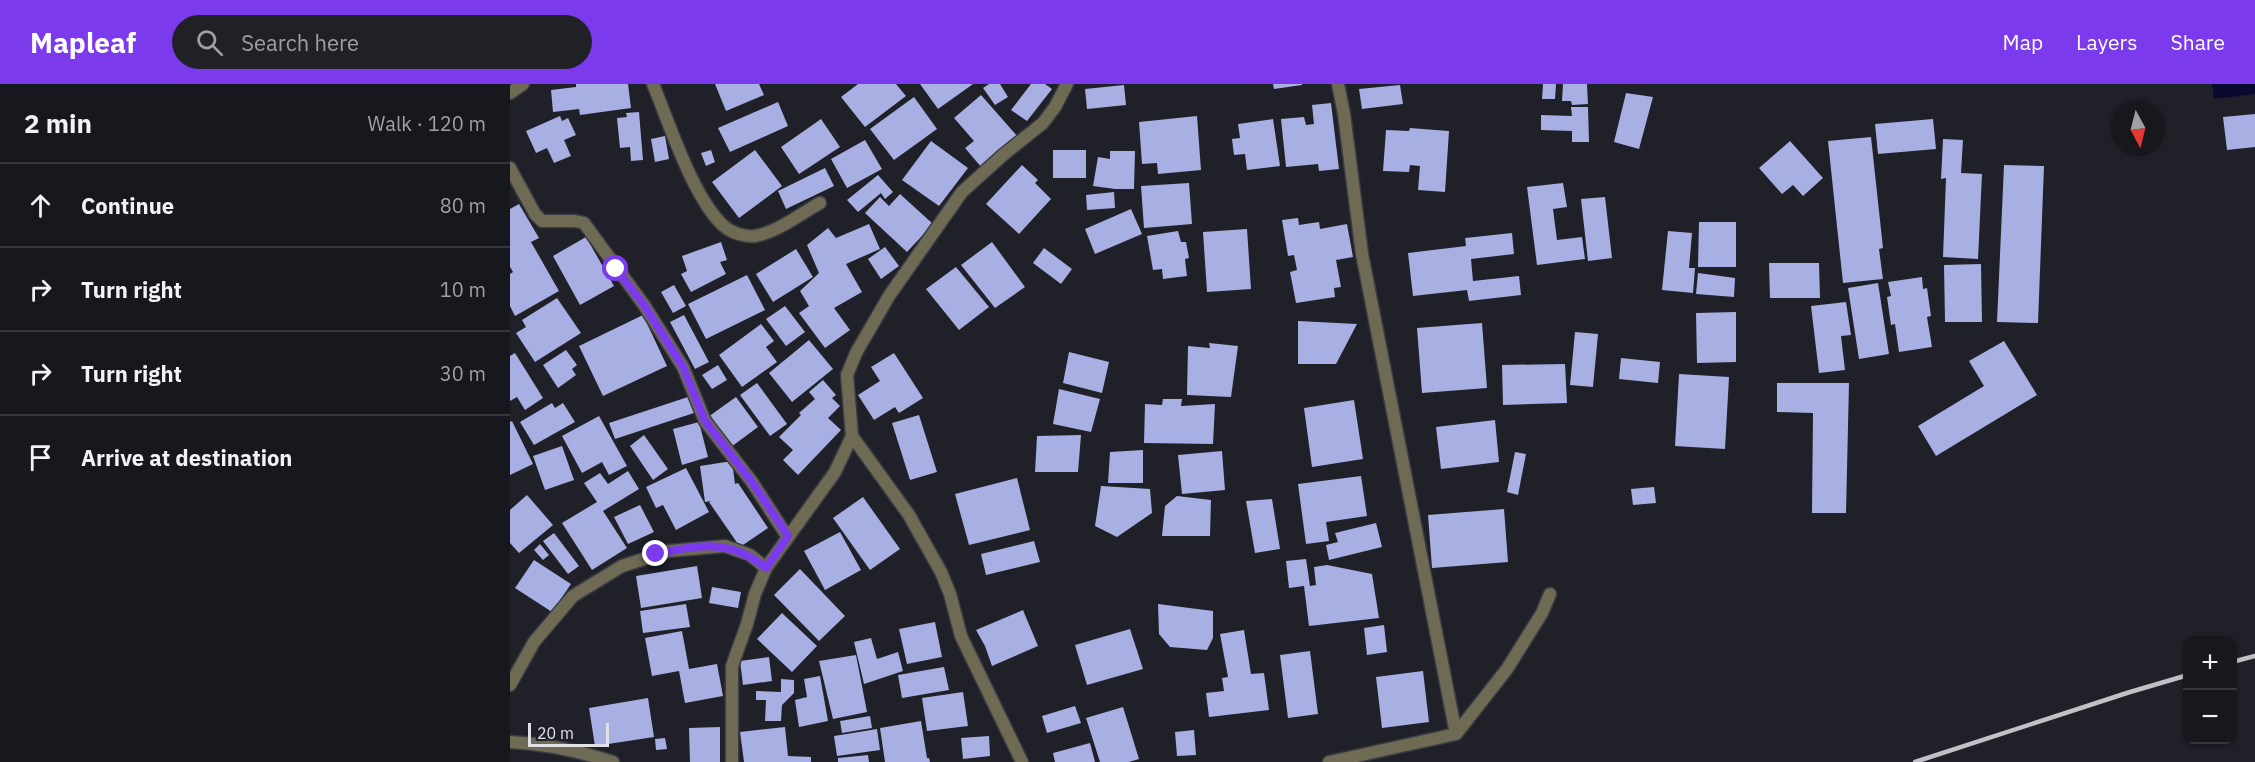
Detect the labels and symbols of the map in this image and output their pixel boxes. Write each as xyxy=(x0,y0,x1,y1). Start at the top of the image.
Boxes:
north arrow xyxy=(2111,102,2165,156)
route start xyxy=(602,255,628,281)
route end xyxy=(642,540,668,566)
scale bar xyxy=(528,720,609,748)

